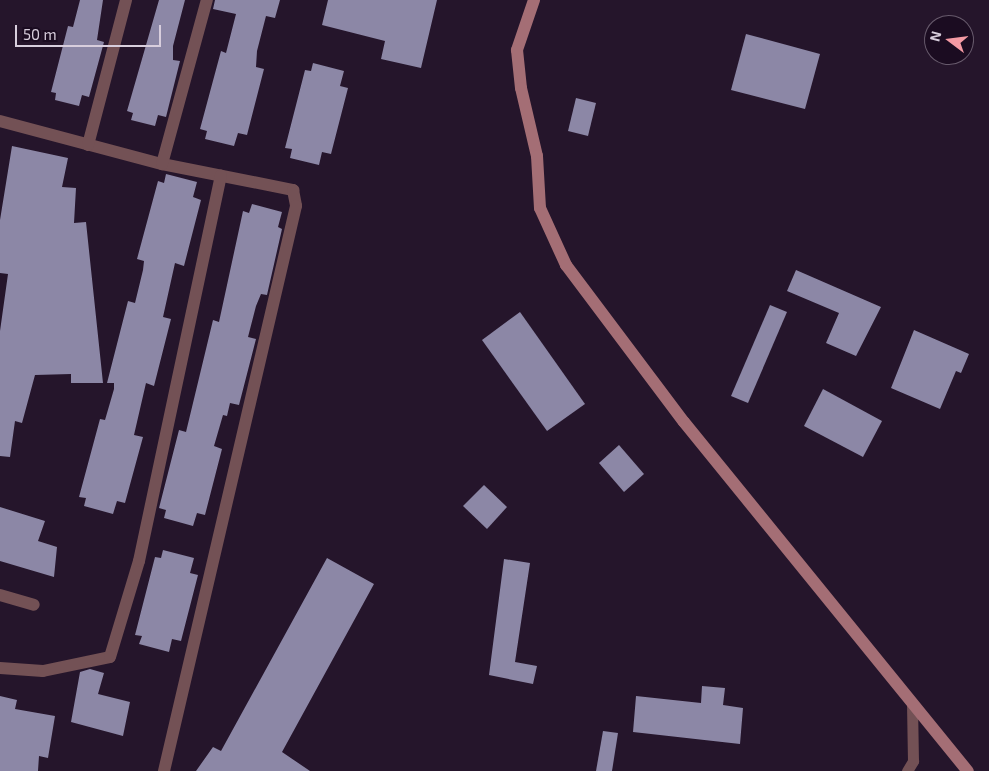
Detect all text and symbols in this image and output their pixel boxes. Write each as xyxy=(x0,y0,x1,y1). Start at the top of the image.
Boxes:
scale bar xyxy=(18,15,164,47)
north arrow xyxy=(924,15,974,65)
text: 50 m xyxy=(23,25,57,43)
text: N xyxy=(925,29,945,43)

